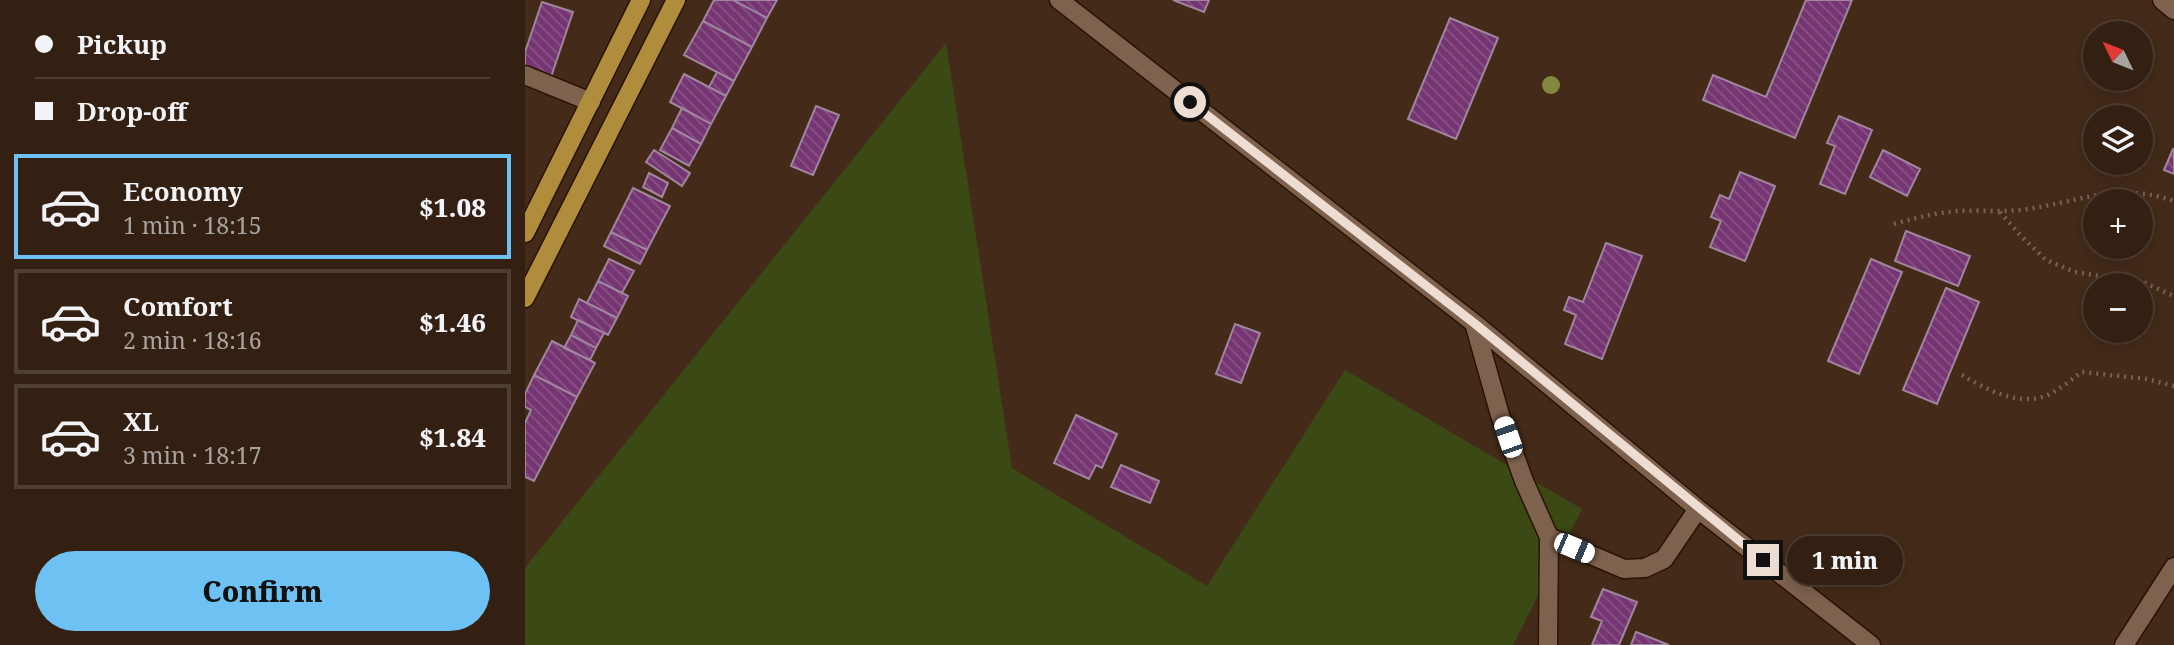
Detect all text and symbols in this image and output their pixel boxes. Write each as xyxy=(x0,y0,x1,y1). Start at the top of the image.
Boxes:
north arrow xyxy=(2083,21,2153,91)
map controls xyxy=(2083,21,2153,343)
text: Pickup xyxy=(77,26,167,62)
route start xyxy=(1174,86,1206,118)
text: Drop-off xyxy=(77,93,187,129)
button: layers xyxy=(2083,105,2153,175)
text: Economy xyxy=(123,173,243,209)
icon: car xyxy=(39,175,102,238)
text: $1.08 xyxy=(419,189,486,225)
button: + xyxy=(2083,189,2153,259)
text: 1 min · 18:15 xyxy=(123,209,261,241)
button: − xyxy=(2083,273,2153,343)
text: Comfort xyxy=(123,288,233,324)
icon: car xyxy=(39,290,102,353)
text: $1.46 xyxy=(419,304,486,340)
text: 2 min · 18:16 xyxy=(123,324,261,356)
text: XL xyxy=(123,403,159,439)
icon: car xyxy=(39,405,102,468)
car xyxy=(1492,414,1525,460)
text: $1.84 xyxy=(419,419,486,455)
text: 3 min · 18:17 xyxy=(123,439,261,471)
car xyxy=(1551,530,1598,566)
callout: 1 min xyxy=(1787,536,1903,584)
route end xyxy=(1747,544,1779,576)
text: 1 min xyxy=(1812,544,1878,576)
button: Confirm xyxy=(35,551,490,631)

